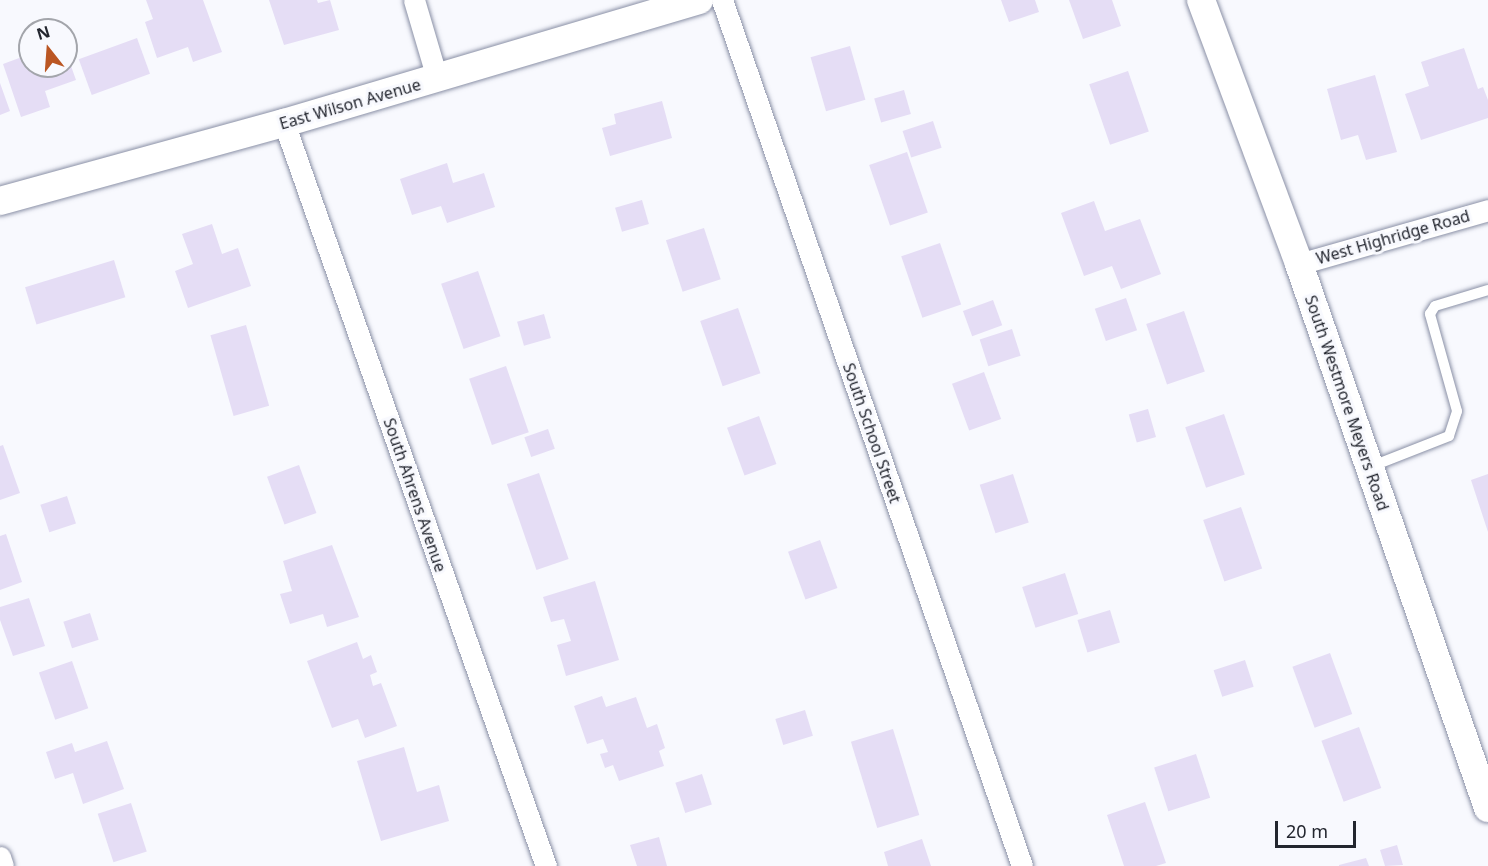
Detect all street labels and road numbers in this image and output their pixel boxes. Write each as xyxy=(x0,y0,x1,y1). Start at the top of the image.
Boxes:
street label: East Wilson Avenue xyxy=(277,75,423,133)
street label: West Highridge Road xyxy=(1314,206,1472,268)
street label: South Westmore Meyers Road xyxy=(1301,293,1393,513)
street label: South School Street xyxy=(839,360,905,506)
street label: South Ahrens Avenue xyxy=(380,416,450,574)

